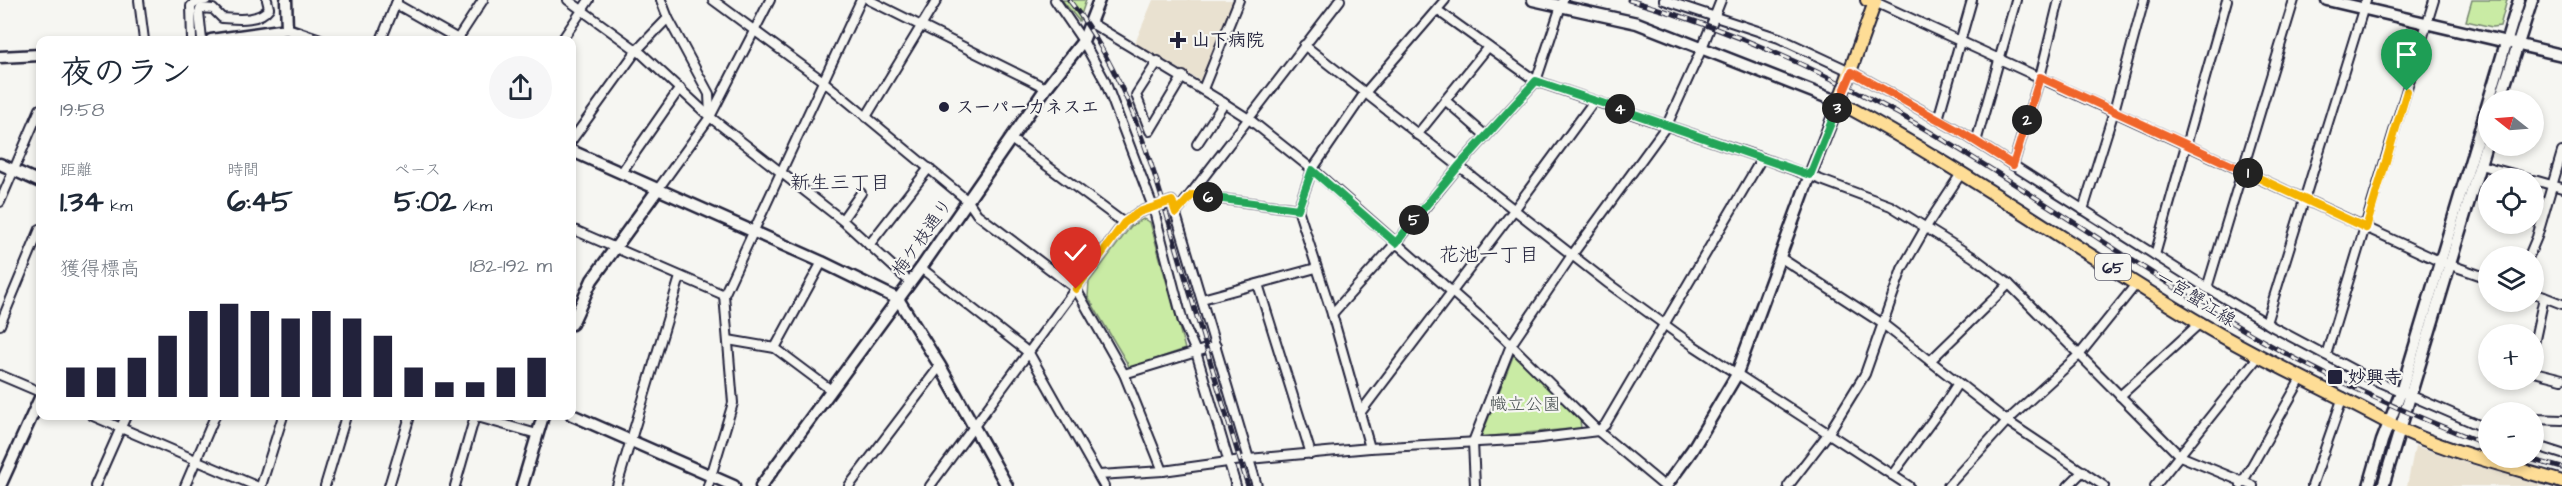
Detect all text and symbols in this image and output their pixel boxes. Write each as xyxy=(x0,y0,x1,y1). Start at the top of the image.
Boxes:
place label: 山下病院 xyxy=(1192,28,1264,53)
pin xyxy=(2381,29,2432,91)
marker: 山下病院 xyxy=(1169,31,1187,49)
icon: arrive xyxy=(2390,38,2423,71)
text: 夜のラン xyxy=(60,50,192,96)
button: share xyxy=(489,56,552,119)
north arrow xyxy=(2478,90,2544,156)
map controls xyxy=(2478,90,2544,468)
pin: 3 xyxy=(1822,93,1852,123)
pin: 4 xyxy=(1605,94,1635,124)
place label: スーパーカネスエ xyxy=(956,95,1099,120)
text: 19:58 xyxy=(60,96,104,124)
text: 3 xyxy=(1833,97,1841,119)
text: 4 xyxy=(1615,98,1625,120)
marker: スーパーカネスエ xyxy=(937,100,951,114)
pin: 2 xyxy=(2012,105,2042,135)
text: 2 xyxy=(2022,109,2032,131)
pin: 1 xyxy=(2233,158,2263,188)
text: 距離 xyxy=(60,159,92,181)
text: 時間 xyxy=(227,159,259,181)
text: ペース xyxy=(394,159,441,181)
text: 1 xyxy=(2247,162,2249,184)
button: locate xyxy=(2478,168,2544,234)
district label: 新生三丁目 xyxy=(790,169,890,197)
text: 1.34 xyxy=(60,181,104,223)
text: 6:45 xyxy=(227,181,292,223)
text: 5:02 xyxy=(394,181,456,223)
pin: 6 xyxy=(1193,182,1223,212)
text: 6 xyxy=(1203,186,1213,208)
street label: 梅ケ枝通り xyxy=(886,193,958,281)
text: km xyxy=(104,195,132,217)
text: /km xyxy=(456,195,492,217)
pin: 5 xyxy=(1399,205,1429,235)
text: 5 xyxy=(1408,209,1420,231)
pin xyxy=(1050,227,1101,289)
icon: check xyxy=(1059,236,1092,269)
district label: 花池一丁目 xyxy=(1439,241,1539,269)
button: layers xyxy=(2478,246,2544,312)
text: 182–192 m xyxy=(470,252,552,280)
road number: 65 xyxy=(2095,254,2131,280)
text: 獲得標高 xyxy=(60,255,140,283)
street label: 一宮蟹江線 xyxy=(2151,264,2241,333)
button: + xyxy=(2478,324,2544,390)
place label: 妙興寺 xyxy=(2348,365,2402,390)
marker: 妙興寺 xyxy=(2326,368,2344,386)
park label: 幟立公園 xyxy=(1489,392,1561,417)
button: − xyxy=(2478,402,2544,468)

